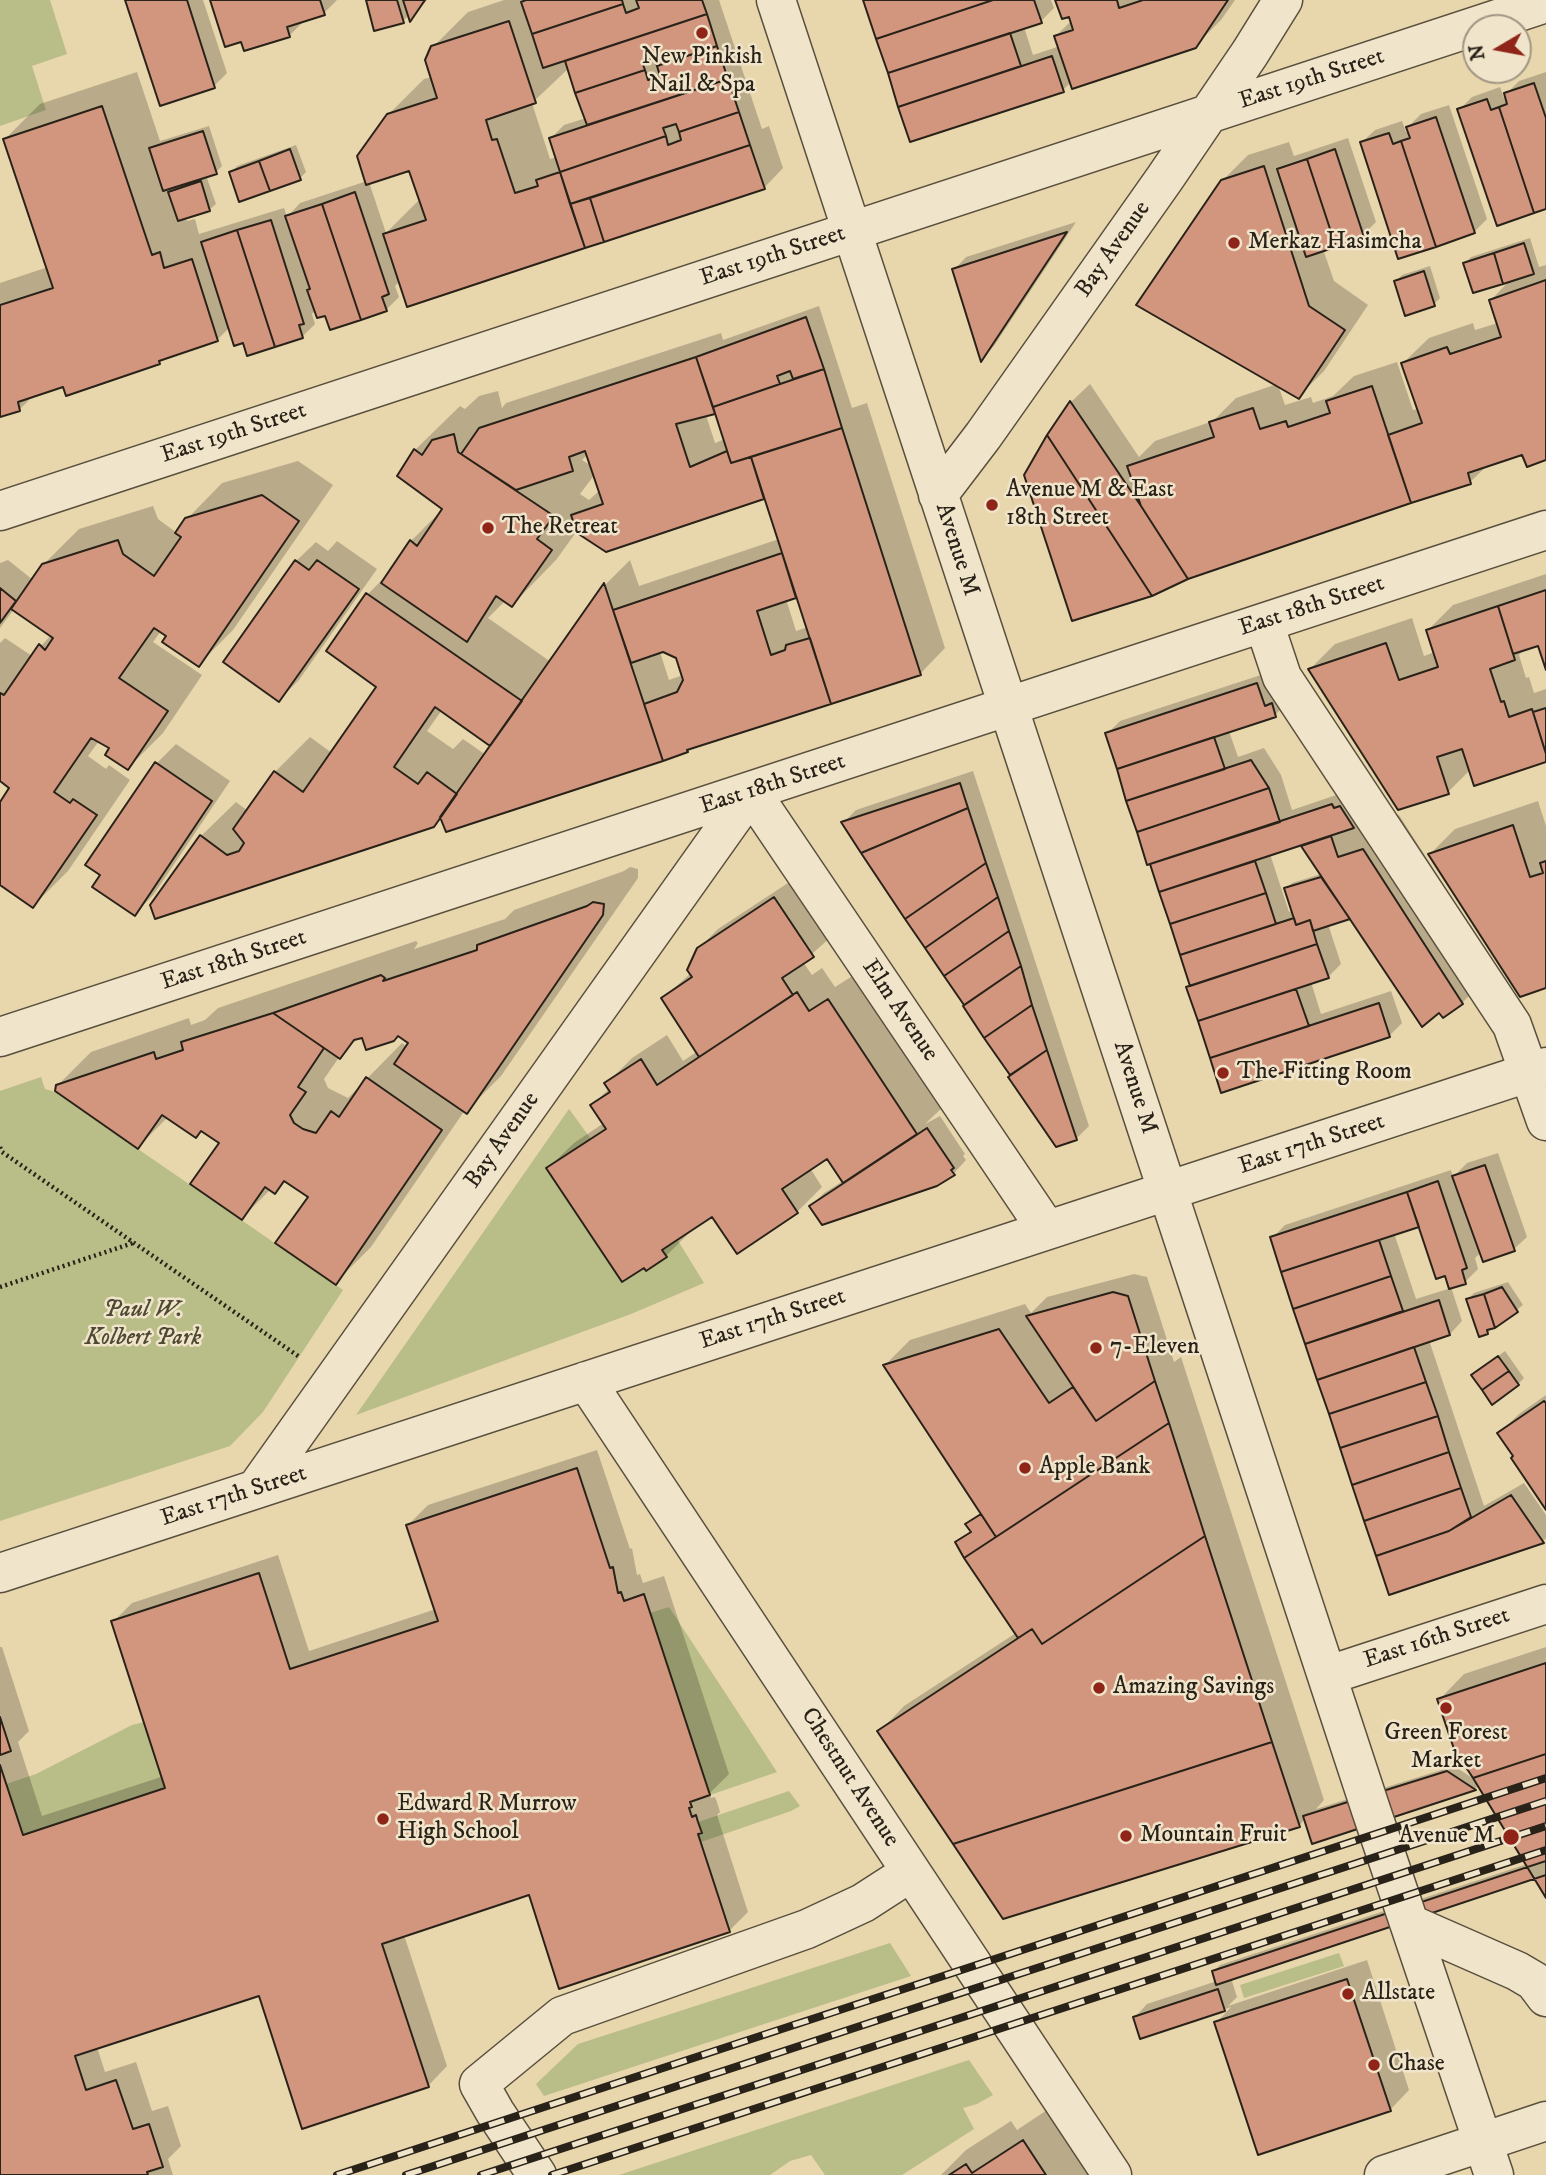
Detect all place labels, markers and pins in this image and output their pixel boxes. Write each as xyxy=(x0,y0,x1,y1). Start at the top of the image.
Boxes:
marker: New Pinkish Nail & Spa xyxy=(694,25,710,41)
place label: New Pinkish Nail & Spa xyxy=(642,44,762,100)
place label: Merkaz Hasimcha xyxy=(1248,229,1422,257)
marker: Merkaz Hasimcha xyxy=(1226,235,1242,251)
place label: Avenue M & East 18th Street xyxy=(1006,477,1174,533)
marker: Avenue M & East 18th Street xyxy=(984,497,1000,513)
place label: The Retreat xyxy=(502,514,618,542)
marker: The Retreat xyxy=(480,520,496,536)
place label: The Fitting Room xyxy=(1237,1059,1412,1087)
marker: The Fitting Room xyxy=(1215,1065,1231,1081)
place label: 7-Eleven xyxy=(1110,1334,1199,1362)
marker: 7-Eleven xyxy=(1088,1340,1104,1356)
place label: Apple Bank xyxy=(1039,1454,1150,1482)
marker: Apple Bank xyxy=(1017,1460,1033,1476)
place label: Amazing Savings xyxy=(1113,1674,1274,1702)
marker: Amazing Savings xyxy=(1091,1680,1107,1696)
marker: Green Forest Market xyxy=(1438,1700,1454,1716)
place label: Green Forest Market xyxy=(1384,1720,1508,1776)
place label: Edward R Murrow High School xyxy=(397,1791,576,1847)
marker: Edward R Murrow High School xyxy=(375,1811,391,1827)
place label: Mountain Fruit xyxy=(1140,1822,1287,1850)
place label: Avenue M xyxy=(1399,1823,1495,1851)
marker: Avenue M xyxy=(1501,1827,1521,1847)
marker: Mountain Fruit xyxy=(1118,1828,1134,1844)
place label: Allstate xyxy=(1362,1980,1435,2008)
marker: Allstate xyxy=(1340,1986,1356,2002)
place label: Chase xyxy=(1388,2051,1445,2079)
marker: Chase xyxy=(1366,2057,1382,2073)

